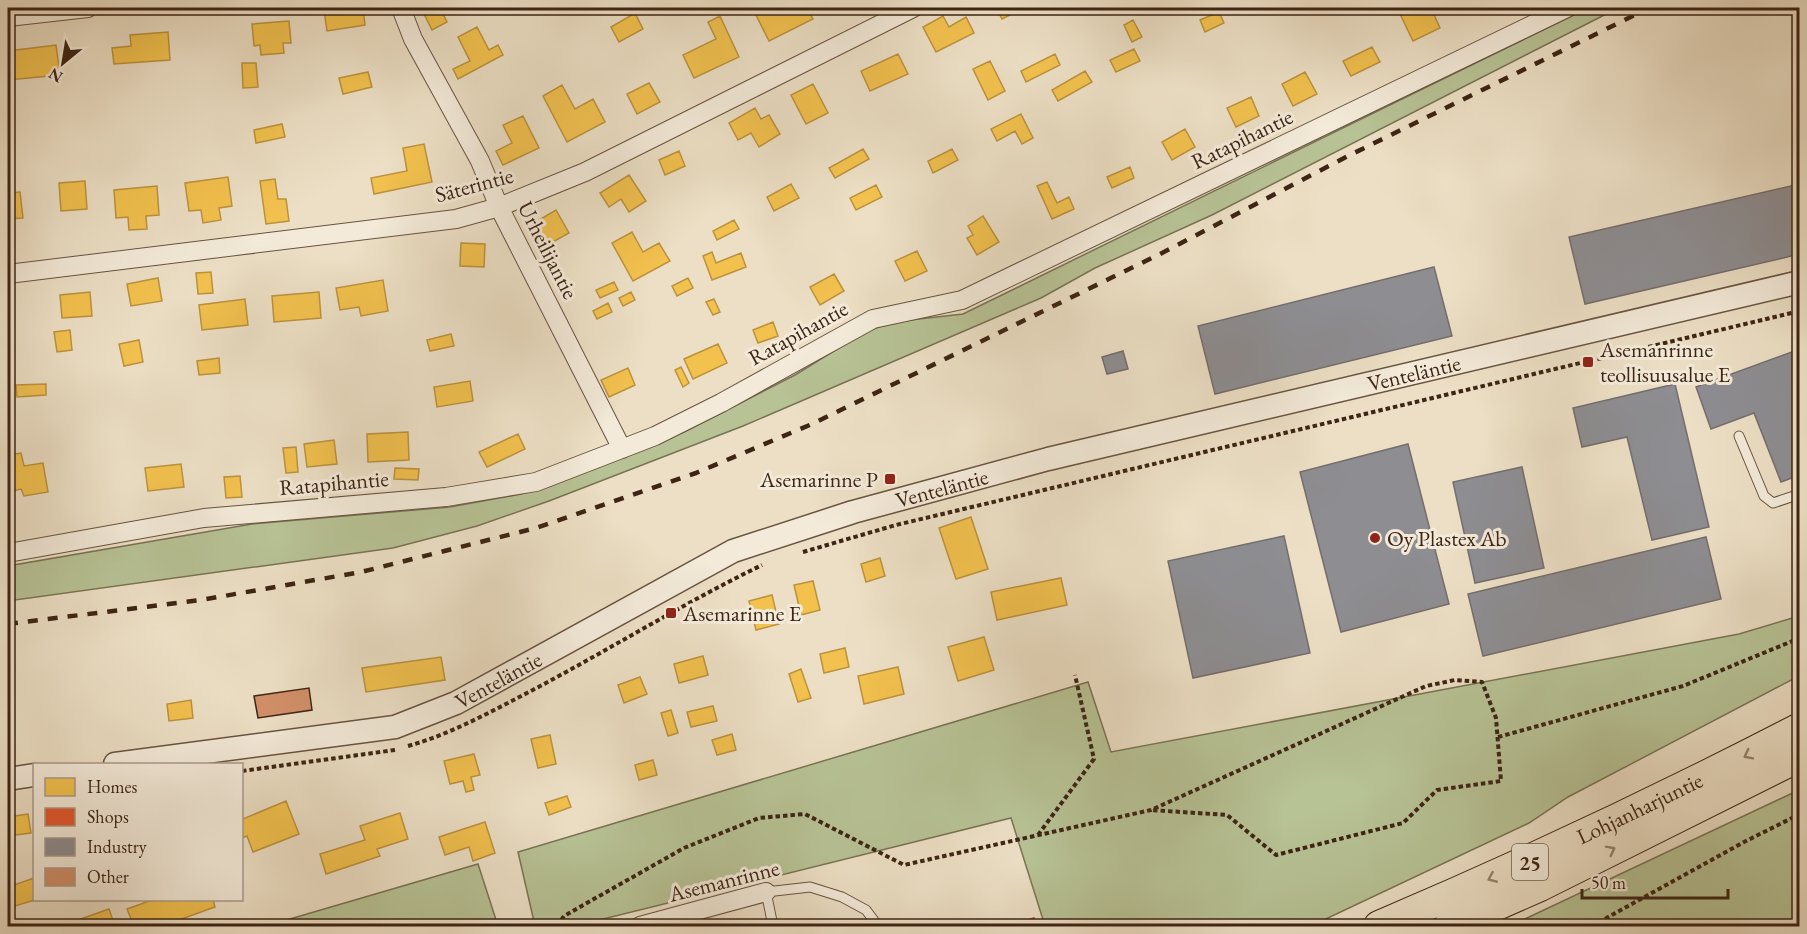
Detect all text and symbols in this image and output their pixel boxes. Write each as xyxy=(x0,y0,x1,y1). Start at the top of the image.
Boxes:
north arrow xyxy=(33,33,93,93)
text: N xyxy=(45,63,67,88)
street label: Ratapihantie xyxy=(1186,102,1298,176)
street label: Säterintie xyxy=(432,161,517,209)
street label: Urheilijantie xyxy=(511,196,585,304)
street label: Ratapihantie xyxy=(743,294,853,372)
place label: Asemanrinne teollisuusalue E xyxy=(1599,335,1730,389)
street label: Venteläntie xyxy=(1364,348,1464,398)
marker: Asemanrinne teollisuusalue E xyxy=(1581,355,1595,369)
street label: Venteläntie xyxy=(892,461,992,514)
street label: Ratapihantie xyxy=(278,464,390,502)
place label: Asemarinne P xyxy=(759,465,878,494)
marker: Asemarinne P xyxy=(883,472,897,486)
place label: Oy Plastex Ab xyxy=(1387,524,1507,553)
marker: Oy Plastex Ab xyxy=(1368,531,1382,545)
place label: Asemarinne E xyxy=(682,599,801,628)
marker: Asemarinne E xyxy=(664,606,678,620)
street label: Venteläntie xyxy=(450,644,547,715)
one-way arrow xyxy=(1743,748,1754,759)
legend xyxy=(33,763,243,901)
street label: Lohjanharjuntie xyxy=(1572,765,1708,851)
text: Homes xyxy=(87,775,138,798)
text: Shops xyxy=(87,805,129,828)
text: Industry xyxy=(87,835,147,858)
road number: 25 xyxy=(1512,844,1548,880)
one-way arrow xyxy=(1605,846,1616,858)
street label: Asemanrinne xyxy=(665,853,783,909)
scale bar xyxy=(1582,862,1728,900)
text: Other xyxy=(87,865,129,888)
one-way arrow xyxy=(1487,871,1498,883)
text: 50 m xyxy=(1591,871,1626,894)

